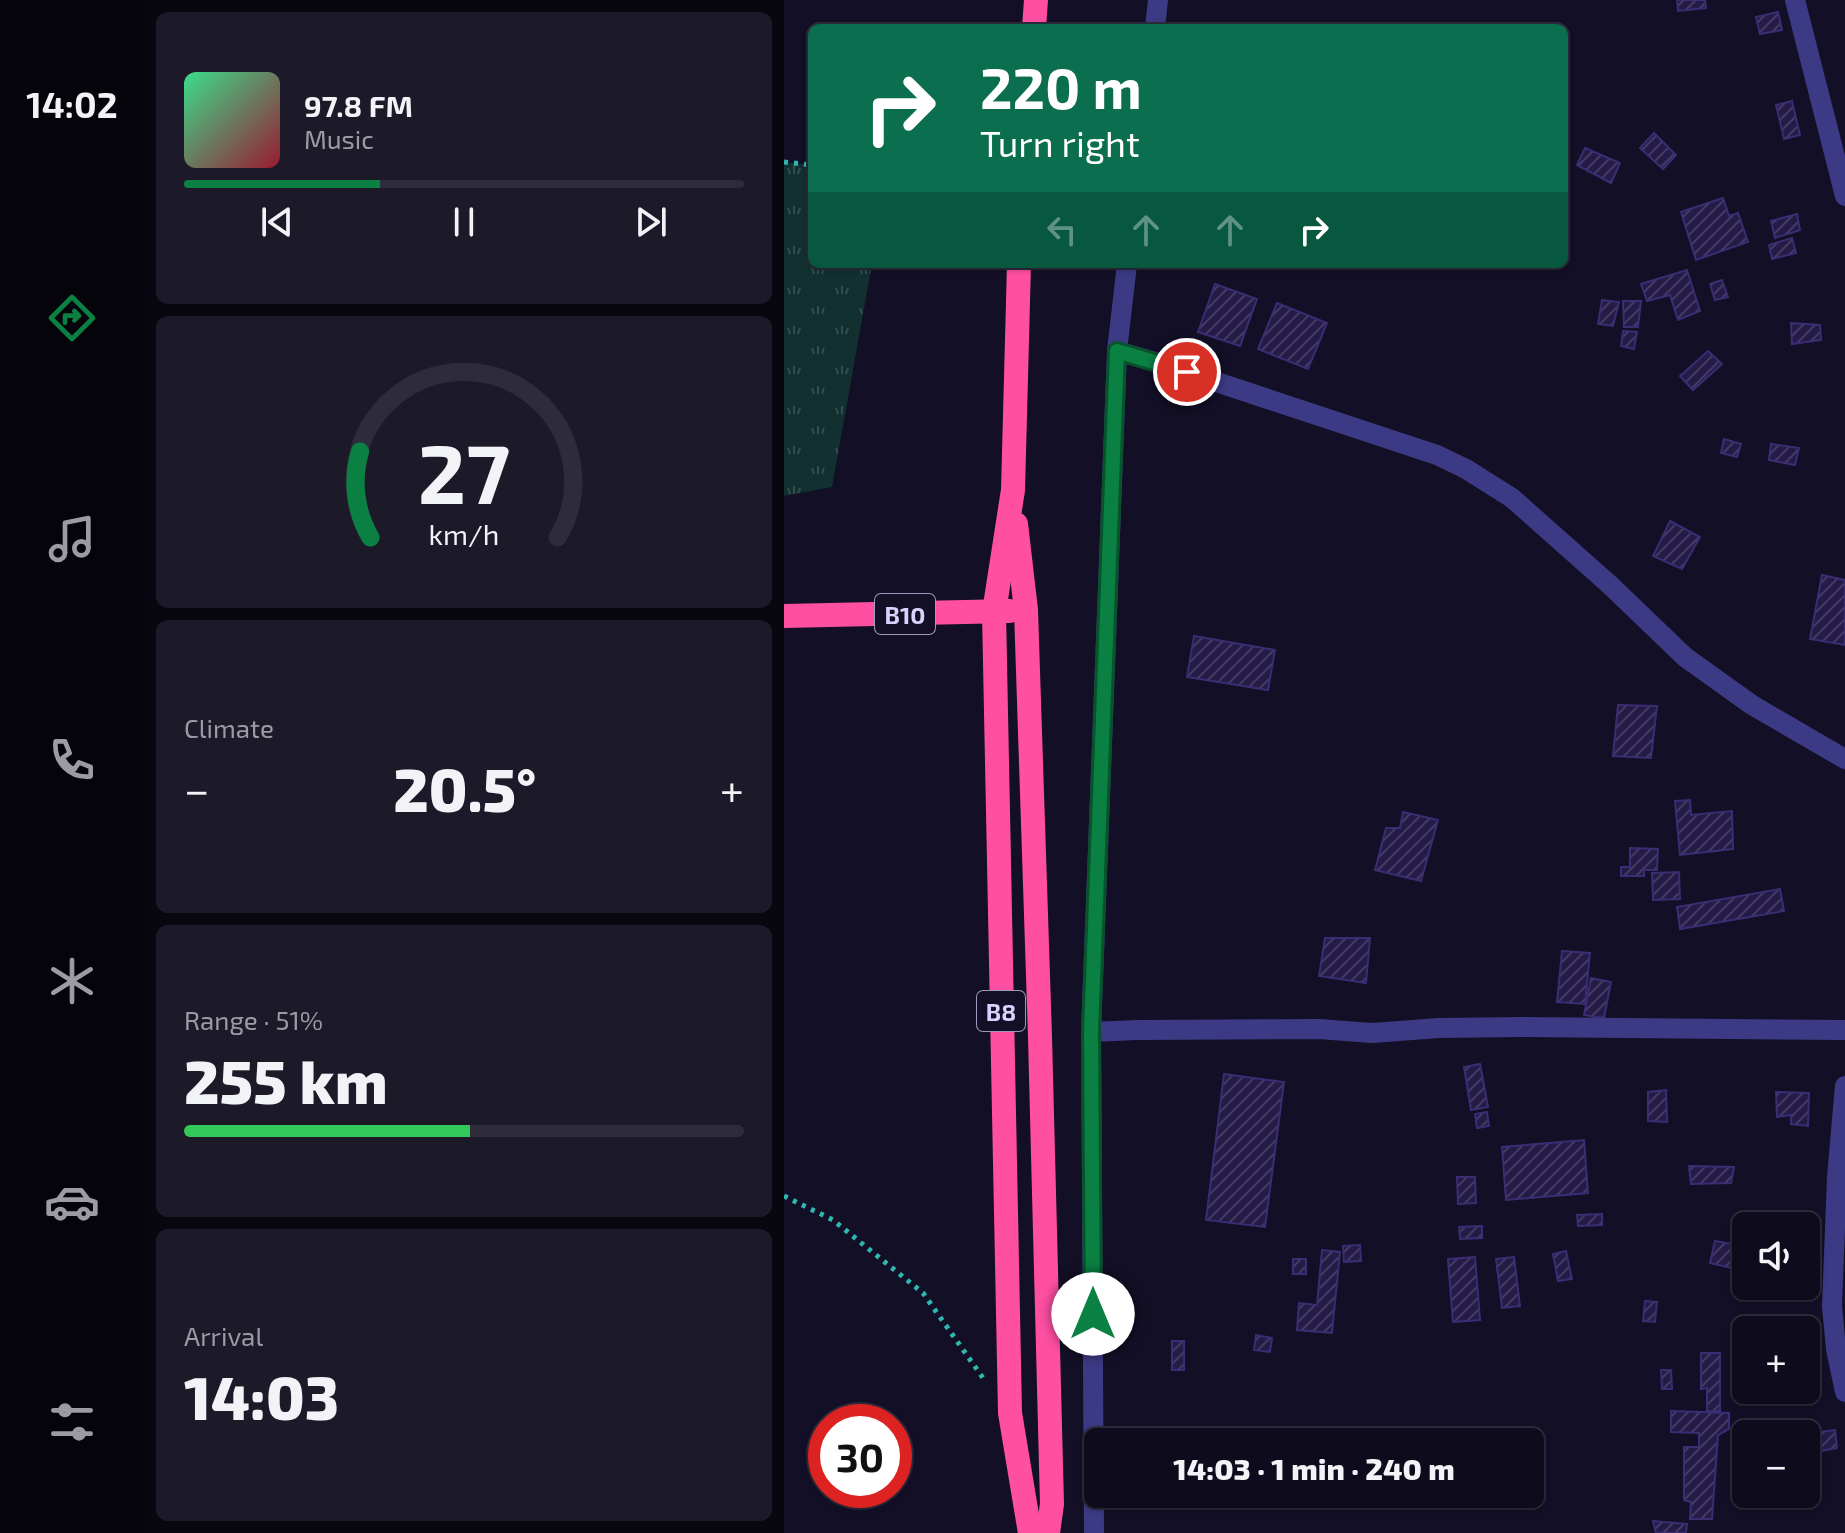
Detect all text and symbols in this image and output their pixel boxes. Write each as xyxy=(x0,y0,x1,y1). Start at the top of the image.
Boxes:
text: 220 m xyxy=(980,53,1142,120)
icon: right xyxy=(848,56,952,160)
text: 14:02 xyxy=(26,82,118,125)
text: 97.8 FM xyxy=(304,87,413,123)
text: Turn right xyxy=(980,121,1140,164)
text: Music xyxy=(304,123,374,154)
icon: previous xyxy=(255,200,299,244)
icon: pause xyxy=(442,200,486,244)
icon: next xyxy=(629,200,673,244)
icon: left xyxy=(1040,208,1084,252)
icon: ahead xyxy=(1124,208,1168,252)
icon: ahead xyxy=(1208,208,1252,252)
icon: right xyxy=(1292,208,1336,252)
icon: directions xyxy=(44,290,100,346)
pin xyxy=(1153,338,1221,406)
icon: arrive xyxy=(1165,350,1209,394)
text: 27 xyxy=(418,421,510,521)
icon: music xyxy=(44,511,100,567)
text: km/h xyxy=(429,516,499,551)
road number: B10 xyxy=(875,594,935,634)
text: Climate xyxy=(184,712,274,743)
icon: phone xyxy=(44,732,100,788)
text: 20.5° xyxy=(393,752,536,824)
text: − xyxy=(184,762,210,815)
text: + xyxy=(720,762,744,815)
icon: climate xyxy=(44,953,100,1009)
road number: B8 xyxy=(977,991,1025,1031)
text: Range · 51% xyxy=(184,1004,323,1035)
text: 255 km xyxy=(184,1044,388,1116)
icon: car xyxy=(44,1174,100,1230)
map controls xyxy=(1732,1212,1820,1508)
button: sound xyxy=(1732,1212,1820,1300)
position arrow xyxy=(1051,1272,1135,1356)
button: + xyxy=(1732,1316,1820,1404)
text: Arrival xyxy=(184,1320,263,1351)
text: 14:03 xyxy=(184,1360,339,1432)
icon: filters xyxy=(44,1394,100,1450)
speed limit sign: 30 xyxy=(808,1404,912,1508)
button: − xyxy=(1732,1420,1820,1508)
text: 14:03 · 1 min · 240 m xyxy=(1173,1450,1455,1486)

